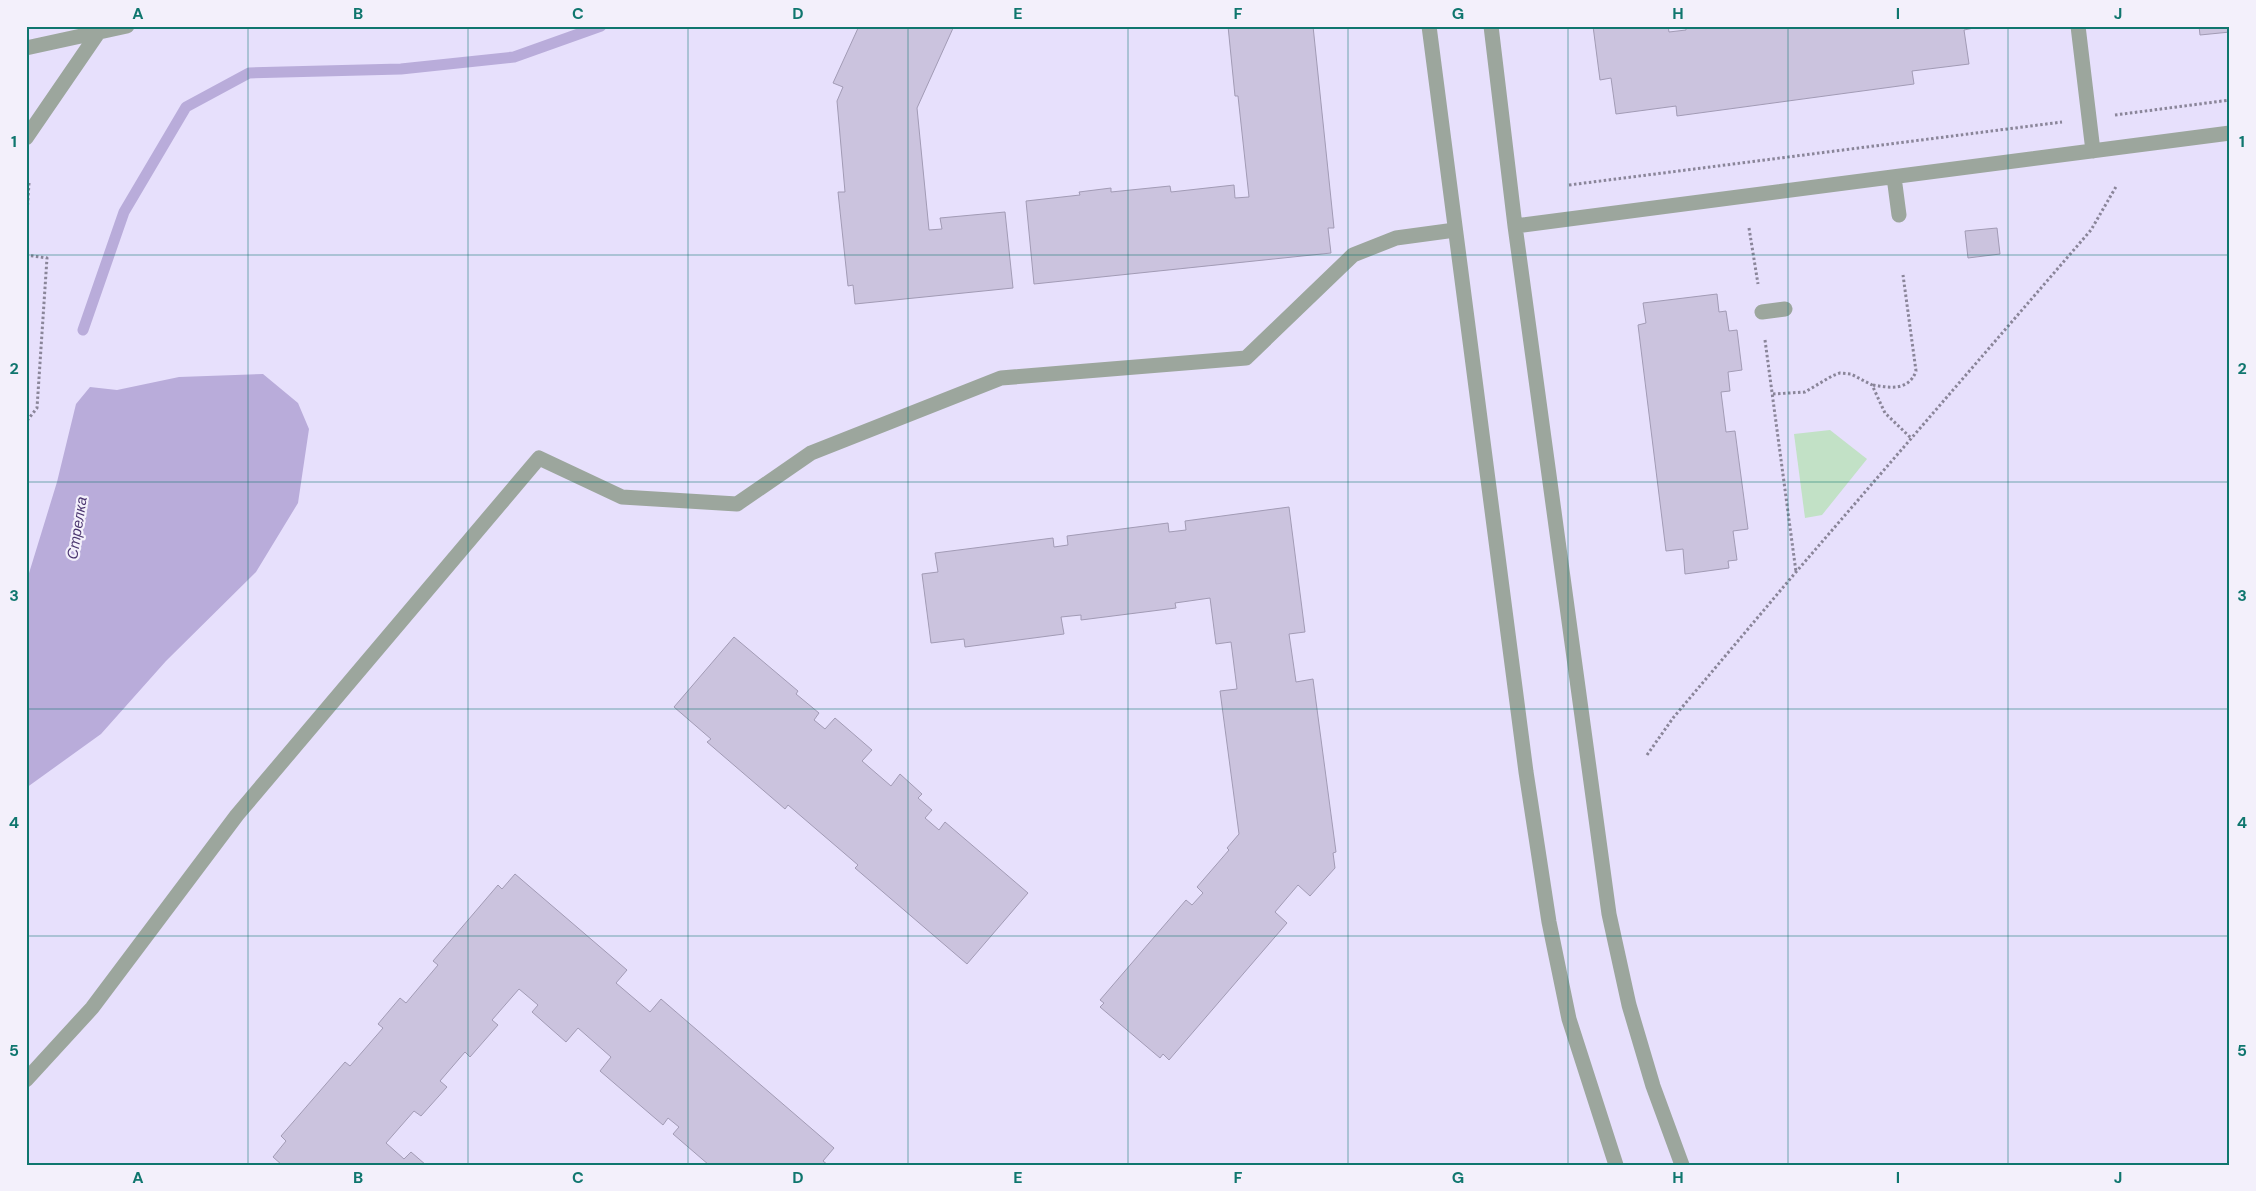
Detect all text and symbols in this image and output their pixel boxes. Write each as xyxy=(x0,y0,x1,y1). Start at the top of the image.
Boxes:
text: A xyxy=(132,3,144,24)
text: B xyxy=(353,3,363,24)
text: C xyxy=(572,3,584,24)
text: D xyxy=(792,3,804,24)
text: E xyxy=(1013,3,1023,24)
text: F xyxy=(1234,3,1243,24)
text: G xyxy=(1452,3,1464,24)
text: H xyxy=(1672,3,1684,24)
text: I xyxy=(1896,3,1900,24)
text: J xyxy=(2114,3,2122,24)
text: 1 xyxy=(11,131,17,152)
text: 1 xyxy=(2239,131,2245,152)
text: 2 xyxy=(9,358,19,379)
text: 2 xyxy=(2237,358,2247,379)
water label: Стрелка xyxy=(62,495,92,561)
text: 3 xyxy=(9,585,19,606)
text: 3 xyxy=(2237,585,2247,606)
text: 4 xyxy=(9,812,19,833)
text: 4 xyxy=(2237,812,2247,833)
text: 5 xyxy=(9,1040,19,1061)
text: 5 xyxy=(2237,1040,2247,1061)
text: A xyxy=(132,1167,144,1188)
text: B xyxy=(353,1167,363,1188)
text: C xyxy=(572,1167,584,1188)
text: D xyxy=(792,1167,804,1188)
text: E xyxy=(1013,1167,1023,1188)
text: F xyxy=(1234,1167,1243,1188)
text: G xyxy=(1452,1167,1464,1188)
text: H xyxy=(1672,1167,1684,1188)
text: I xyxy=(1896,1167,1900,1188)
text: J xyxy=(2114,1167,2122,1188)

